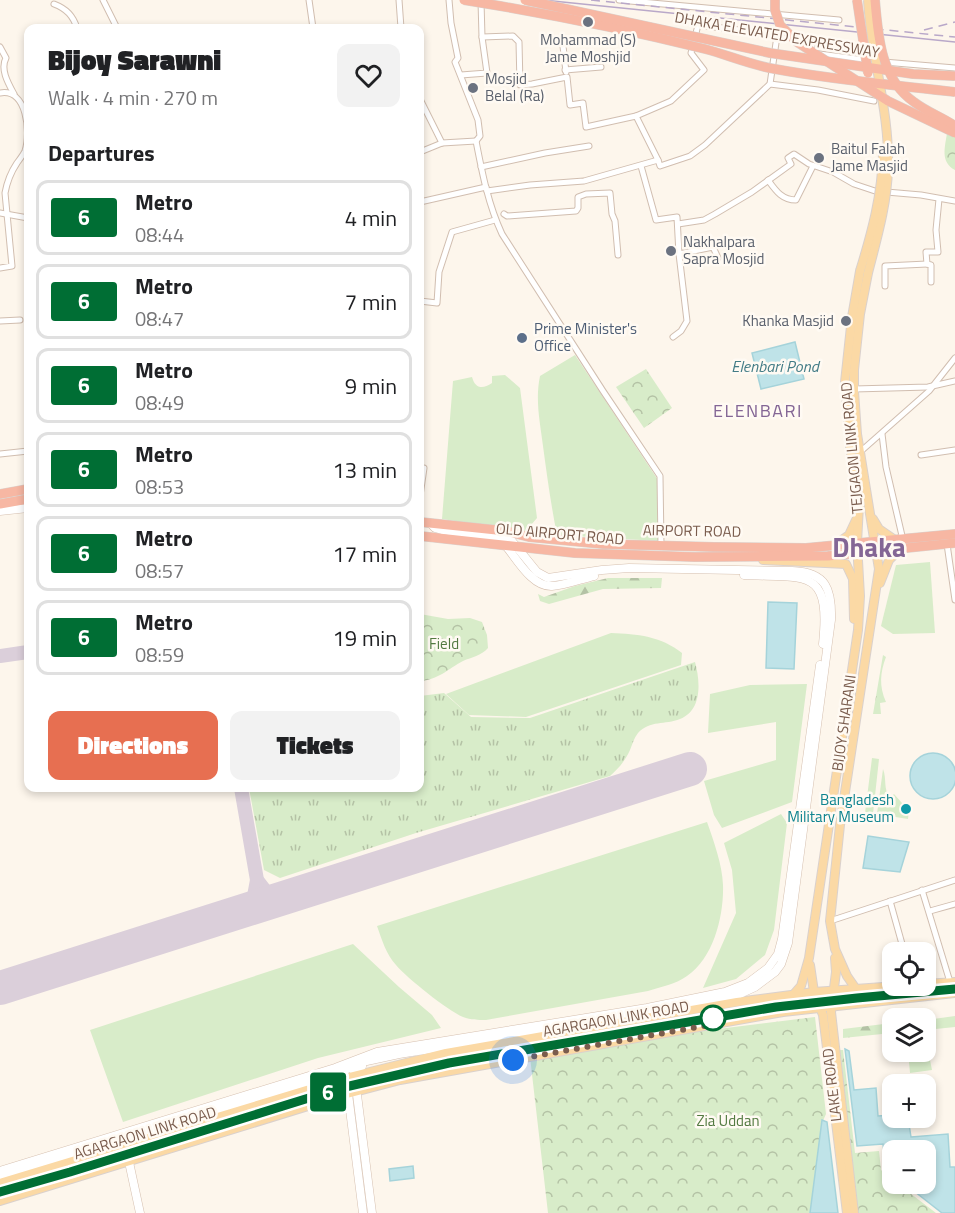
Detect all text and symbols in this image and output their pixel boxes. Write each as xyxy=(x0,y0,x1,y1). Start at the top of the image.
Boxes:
street label: DHAKA ELEVATED EXPRESSWAY xyxy=(673,5,881,64)
marker: Mohammad (S) Jame Moshjid xyxy=(581,15,595,29)
place label: Mohammad (S) Jame Moshjid xyxy=(540,28,636,68)
text: Bijoy Sarawni xyxy=(48,38,221,81)
button: heart xyxy=(337,44,400,107)
place label: Mosjid Belal (Ra) xyxy=(485,67,544,107)
marker: Mosjid Belal (Ra) xyxy=(466,81,480,95)
text: Walk · 4 min · 270 m xyxy=(48,82,218,113)
text: Departures xyxy=(48,136,155,170)
place label: Baitul Falah Jame Masjid xyxy=(831,137,908,177)
marker: Baitul Falah Jame Masjid xyxy=(812,151,826,165)
text: Metro xyxy=(135,185,193,219)
text: 6 xyxy=(78,201,90,233)
text: 4 min xyxy=(345,201,397,235)
text: 08:44 xyxy=(135,219,184,250)
place label: Nakhalpara Sapra Mosjid xyxy=(683,230,764,270)
marker: Nakhalpara Sapra Mosjid xyxy=(664,244,678,258)
text: Metro xyxy=(135,269,193,303)
text: 6 xyxy=(78,285,90,317)
text: 7 min xyxy=(345,285,397,319)
text: 08:47 xyxy=(135,303,184,334)
place label: Khanka Masjid xyxy=(742,309,834,332)
marker: Khanka Masjid xyxy=(839,314,853,328)
place label: Prime Minister's Office xyxy=(534,317,637,357)
marker: Prime Minister's Office xyxy=(515,331,529,345)
text: Metro xyxy=(135,353,193,387)
water label: Elenbari Pond xyxy=(731,354,821,378)
text: 6 xyxy=(78,369,90,401)
text: 9 min xyxy=(345,369,397,403)
street label: TEJGAON LINK ROAD xyxy=(834,381,869,515)
text: 08:49 xyxy=(135,387,184,418)
district label: ELENBARI xyxy=(713,397,803,424)
text: Metro xyxy=(135,437,193,471)
text: 6 xyxy=(78,453,90,485)
text: 13 min xyxy=(332,453,397,487)
text: 08:53 xyxy=(135,471,184,502)
street label: OLD AIRPORT ROAD xyxy=(495,516,625,551)
street label: AIRPORT ROAD xyxy=(643,518,741,543)
text: Metro xyxy=(135,521,193,555)
district label: Dhaka xyxy=(832,526,906,567)
text: 6 xyxy=(78,537,90,569)
text: 17 min xyxy=(332,537,397,571)
text: 08:57 xyxy=(135,555,184,586)
text: Metro xyxy=(135,605,193,639)
text: 6 xyxy=(78,621,90,653)
text: 19 min xyxy=(332,621,397,655)
park label: Field xyxy=(429,632,459,655)
text: 08:59 xyxy=(135,639,184,670)
street label: BIJOY SHARANI xyxy=(825,673,862,773)
button: Directions xyxy=(48,711,218,780)
button: Tickets xyxy=(230,711,400,780)
place label: Bangladesh Military Museum xyxy=(787,788,894,828)
marker: Bangladesh Military Museum xyxy=(899,802,913,816)
map controls xyxy=(882,942,936,1194)
button: locate xyxy=(882,942,936,996)
street label: AGARGAON LINK ROAD xyxy=(541,994,691,1043)
unlabelled marker xyxy=(700,1005,726,1031)
button: layers xyxy=(882,1008,936,1062)
your location xyxy=(498,1045,528,1075)
street label: LAKE ROAD xyxy=(816,1047,847,1123)
line badge: 6 xyxy=(308,1072,348,1112)
button: + xyxy=(882,1074,936,1128)
text: 6 xyxy=(322,1076,334,1108)
street label: AGARGAON LINK ROAD xyxy=(71,1100,219,1165)
park label: Zia Uddan xyxy=(696,1109,760,1132)
button: − xyxy=(882,1140,936,1194)

